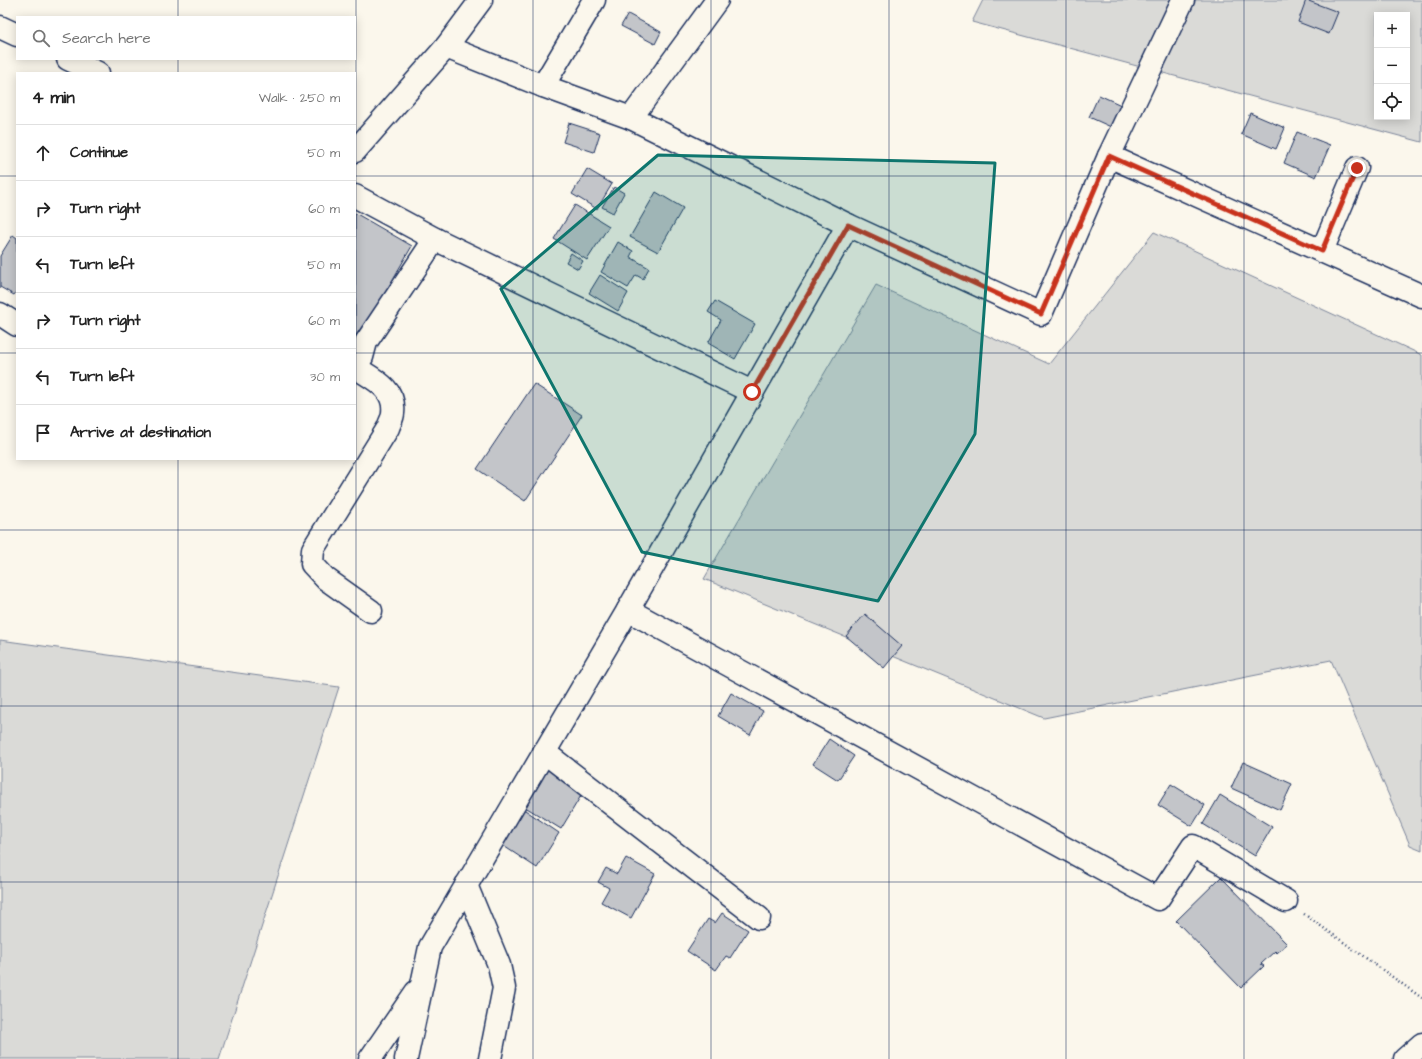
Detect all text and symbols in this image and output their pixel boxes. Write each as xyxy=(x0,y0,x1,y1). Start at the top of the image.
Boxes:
map controls xyxy=(1374,12,1410,120)
button: + xyxy=(1374,12,1410,48)
search box xyxy=(16,16,356,60)
icon: search xyxy=(30,27,52,49)
text: Search here xyxy=(62,28,151,49)
button: − xyxy=(1374,48,1410,84)
button: locate xyxy=(1374,84,1410,120)
text: 4 min xyxy=(32,86,75,110)
text: Walk · 250 m xyxy=(259,89,340,107)
icon: ahead xyxy=(32,142,54,164)
text: Continue xyxy=(70,142,128,163)
text: 50 m xyxy=(307,144,340,162)
route end xyxy=(1348,159,1366,177)
icon: right xyxy=(32,198,54,220)
text: Turn right xyxy=(70,198,141,219)
text: 60 m xyxy=(308,200,340,218)
icon: left xyxy=(32,254,54,276)
text: Turn left xyxy=(70,254,134,275)
text: 50 m xyxy=(307,256,340,274)
icon: right xyxy=(32,310,54,332)
text: Turn right xyxy=(70,310,141,331)
text: 60 m xyxy=(308,312,340,330)
icon: left xyxy=(32,366,54,388)
text: Turn left xyxy=(70,366,134,387)
text: 30 m xyxy=(310,368,340,386)
route start xyxy=(743,383,761,401)
icon: arrive xyxy=(32,422,54,444)
text: Arrive at destination xyxy=(70,422,211,443)

